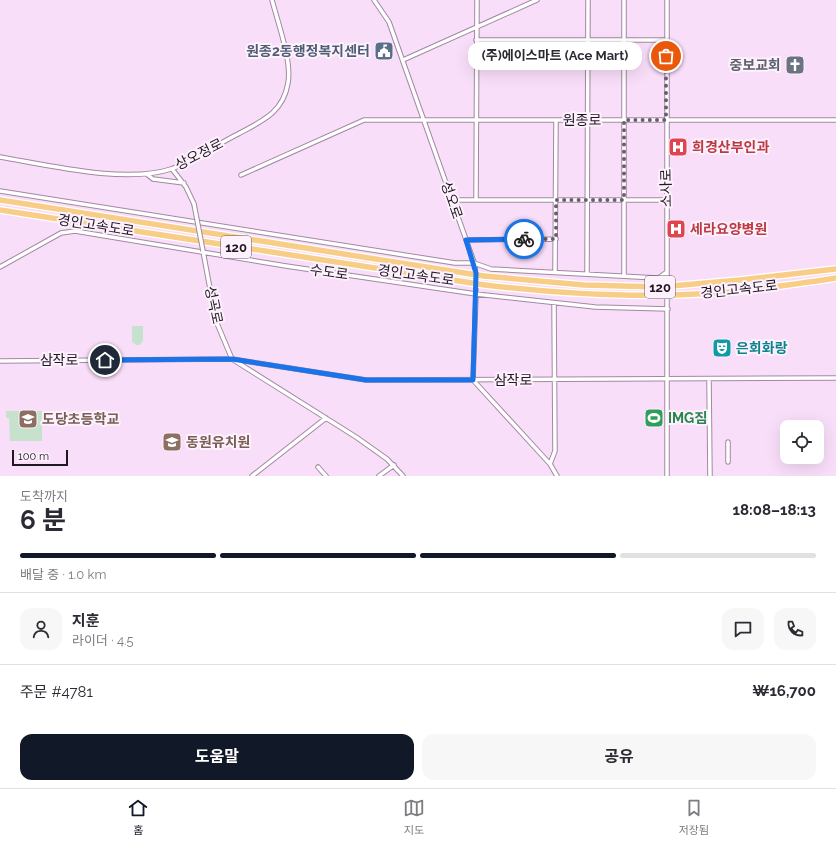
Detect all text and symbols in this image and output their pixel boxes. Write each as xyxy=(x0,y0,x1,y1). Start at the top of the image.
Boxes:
pin xyxy=(649,39,683,73)
public building icon: 원종2동행정복지센터 xyxy=(373,40,395,62)
callout: (주)에이스마트 (Ace Mart) xyxy=(468,42,642,70)
place label: 원종2동행정복지센터 xyxy=(246,43,370,59)
icon: bag xyxy=(655,45,677,67)
text: (주)에이스마트 (Ace Mart) xyxy=(482,48,628,63)
church icon: 중보교회 xyxy=(784,54,806,76)
place label: 중보교회 xyxy=(729,57,781,73)
street label: 원종로 xyxy=(563,112,601,128)
street label: 상오정로 xyxy=(172,135,226,173)
hospital icon: 희경산부인과 xyxy=(667,136,689,158)
place label: 희경산부인과 xyxy=(692,139,769,155)
street label: 소사로 xyxy=(658,168,674,207)
street label: 성오로 xyxy=(438,179,466,221)
street label: 경인고속도로 xyxy=(57,211,136,239)
hospital icon: 세라요양병원 xyxy=(665,218,687,240)
courier xyxy=(504,219,544,259)
place label: 세라요양병원 xyxy=(690,221,767,237)
icon: bike xyxy=(513,228,535,250)
road number: 120 xyxy=(221,236,251,258)
street label: 수도로 xyxy=(309,261,349,283)
street label: 경인고속도로 xyxy=(377,262,455,288)
road number: 120 xyxy=(645,276,675,298)
street label: 경인고속도로 xyxy=(700,277,778,301)
street label: 성곡로 xyxy=(202,284,226,326)
theatre icon: 은회화랑 xyxy=(711,337,733,359)
place label: 은회화랑 xyxy=(736,340,788,356)
pin xyxy=(88,343,122,377)
icon: home xyxy=(94,349,116,371)
street label: 삼작로 xyxy=(40,352,78,368)
street label: 삼작로 xyxy=(494,372,532,388)
sports icon: IMG짐 xyxy=(643,407,665,429)
school or university icon: 도당초등학교 xyxy=(17,408,39,430)
place label: IMG짐 xyxy=(668,410,707,426)
place label: 도당초등학교 xyxy=(42,411,119,427)
map controls xyxy=(780,420,824,464)
button: locate xyxy=(780,420,824,464)
school or university icon: 동원유치원 xyxy=(161,431,183,453)
place label: 동원유치원 xyxy=(186,434,250,450)
scale bar xyxy=(12,448,68,467)
text: 100 m xyxy=(18,450,49,463)
text: 도착까지 xyxy=(20,489,68,504)
text: 18:08–18:13 xyxy=(733,501,816,519)
text: 6 분 xyxy=(20,505,66,535)
text: 배달 중 · 1.0 km xyxy=(20,567,106,582)
button: person xyxy=(20,608,62,650)
button: chat xyxy=(722,608,764,650)
button: phone xyxy=(774,608,816,650)
text: 지훈 xyxy=(72,612,100,630)
text: 라이더 · 4.5 xyxy=(72,633,134,648)
text: ₩16,700 xyxy=(752,682,816,700)
text: 주문 #4781 xyxy=(20,683,93,701)
button: 도움말 xyxy=(20,734,414,780)
button: 공유 xyxy=(422,734,816,780)
tab: 홈 xyxy=(127,797,149,837)
tab: 지도 xyxy=(403,797,425,837)
tab: 저장됨 xyxy=(679,797,709,837)

